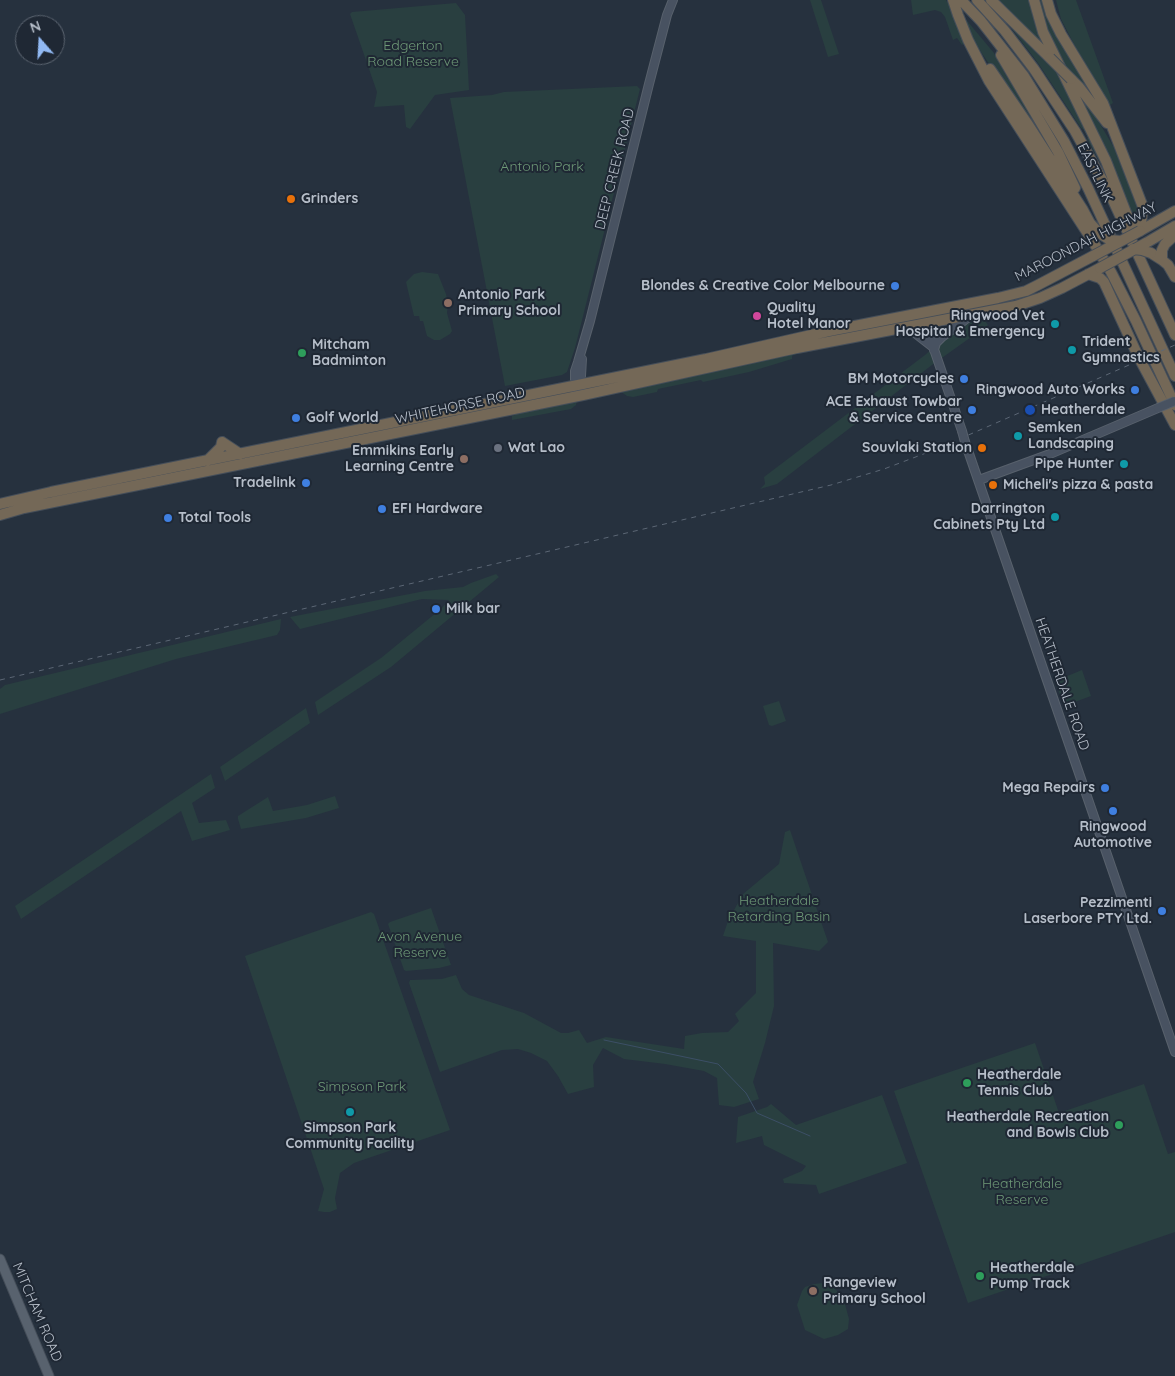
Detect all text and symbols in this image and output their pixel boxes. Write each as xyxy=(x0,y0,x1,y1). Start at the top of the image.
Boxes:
north arrow xyxy=(15,15,65,65)
text: N xyxy=(28,17,43,37)
park label: Edgerton Road Reserve xyxy=(367,38,459,70)
street label: DEEP CREEK ROAD xyxy=(592,106,638,232)
street label: EASTLINK xyxy=(1073,141,1117,205)
park label: Antonio Park xyxy=(500,159,584,175)
place label: Grinders xyxy=(301,191,358,207)
marker: Grinders xyxy=(285,193,297,205)
street label: MAROONDAH HIGHWAY xyxy=(1012,199,1160,285)
place label: Blondes & Creative Color Melbourne xyxy=(641,278,885,294)
marker: Blondes & Creative Color Melbourne xyxy=(889,280,901,292)
place label: Antonio Park Primary School xyxy=(458,287,561,320)
marker: Antonio Park Primary School xyxy=(442,297,454,309)
place label: Quality Hotel Manor xyxy=(767,300,851,332)
place label: Ringwood Vet Hospital & Emergency xyxy=(895,308,1045,341)
marker: Quality Hotel Manor xyxy=(751,310,763,322)
marker: Ringwood Vet Hospital & Emergency xyxy=(1049,318,1061,330)
place label: Trident Gymnastics xyxy=(1082,334,1160,367)
place label: Mitcham Badminton xyxy=(312,337,386,370)
marker: Trident Gymnastics xyxy=(1066,344,1078,356)
marker: Mitcham Badminton xyxy=(296,347,308,359)
place label: BM Motorcycles xyxy=(848,371,954,387)
marker: BM Motorcycles xyxy=(958,373,970,385)
place label: Ringwood Auto Works xyxy=(976,382,1125,398)
street label: WHITEHORSE ROAD xyxy=(394,384,526,428)
marker: Ringwood Auto Works xyxy=(1129,384,1141,396)
place label: ACE Exhaust Towbar & Service Centre xyxy=(826,394,962,427)
place label: Heatherdale xyxy=(1041,402,1126,418)
marker: Heatherdale xyxy=(1023,403,1037,417)
marker: ACE Exhaust Towbar & Service Centre xyxy=(966,404,978,416)
place label: Golf World xyxy=(306,410,379,426)
marker: Golf World xyxy=(290,412,302,424)
place label: Semken Landscaping xyxy=(1028,420,1114,452)
marker: Semken Landscaping xyxy=(1012,430,1024,442)
place label: Wat Lao xyxy=(508,440,565,456)
place label: Souvlaki Station xyxy=(862,440,972,456)
marker: Wat Lao xyxy=(492,442,504,454)
marker: Souvlaki Station xyxy=(976,442,988,454)
place label: Emmikins Early Learning Centre xyxy=(345,443,454,476)
marker: Emmikins Early Learning Centre xyxy=(458,453,470,465)
place label: Pipe Hunter xyxy=(1035,456,1114,472)
marker: Pipe Hunter xyxy=(1118,458,1130,470)
place label: Tradelink xyxy=(233,475,296,491)
marker: Tradelink xyxy=(300,477,312,489)
place label: Micheli's pizza & pasta xyxy=(1003,477,1153,493)
marker: Micheli's pizza & pasta xyxy=(987,479,999,491)
place label: EFI Hardware xyxy=(392,501,483,517)
place label: Darrington Cabinets Pty Ltd xyxy=(933,501,1045,534)
marker: EFI Hardware xyxy=(376,503,388,515)
place label: Total Tools xyxy=(178,510,251,526)
marker: Darrington Cabinets Pty Ltd xyxy=(1049,511,1061,523)
marker: Total Tools xyxy=(162,512,174,524)
place label: Milk bar xyxy=(446,601,500,617)
marker: Milk bar xyxy=(430,603,442,615)
street label: HEATHERDALE ROAD xyxy=(1031,615,1093,753)
place label: Mega Repairs xyxy=(1002,780,1095,796)
marker: Mega Repairs xyxy=(1099,782,1111,794)
marker: Ringwood Automotive xyxy=(1107,805,1119,817)
place label: Ringwood Automotive xyxy=(1074,819,1152,852)
park label: Heatherdale Retarding Basin xyxy=(728,893,830,926)
place label: Pezzimenti Laserbore PTY Ltd. xyxy=(1023,895,1152,928)
marker: Pezzimenti Laserbore PTY Ltd. xyxy=(1156,905,1168,917)
park label: Avon Avenue Reserve xyxy=(378,929,462,962)
place label: Heatherdale Tennis Club xyxy=(977,1067,1062,1100)
marker: Heatherdale Tennis Club xyxy=(961,1077,973,1089)
park label: Simpson Park xyxy=(318,1079,406,1095)
marker: Simpson Park Community Facility xyxy=(344,1106,356,1118)
place label: Heatherdale Recreation and Bowls Club xyxy=(946,1109,1109,1142)
marker: Heatherdale Recreation and Bowls Club xyxy=(1113,1119,1125,1131)
place label: Simpson Park Community Facility xyxy=(285,1120,415,1152)
park label: Heatherdale Reserve xyxy=(982,1176,1062,1208)
street label: MITCHAM ROAD xyxy=(9,1260,65,1364)
place label: Heatherdale Pump Track xyxy=(990,1260,1075,1292)
marker: Heatherdale Pump Track xyxy=(974,1270,986,1282)
place label: Rangeview Primary School xyxy=(823,1275,926,1308)
marker: Rangeview Primary School xyxy=(807,1285,819,1297)

